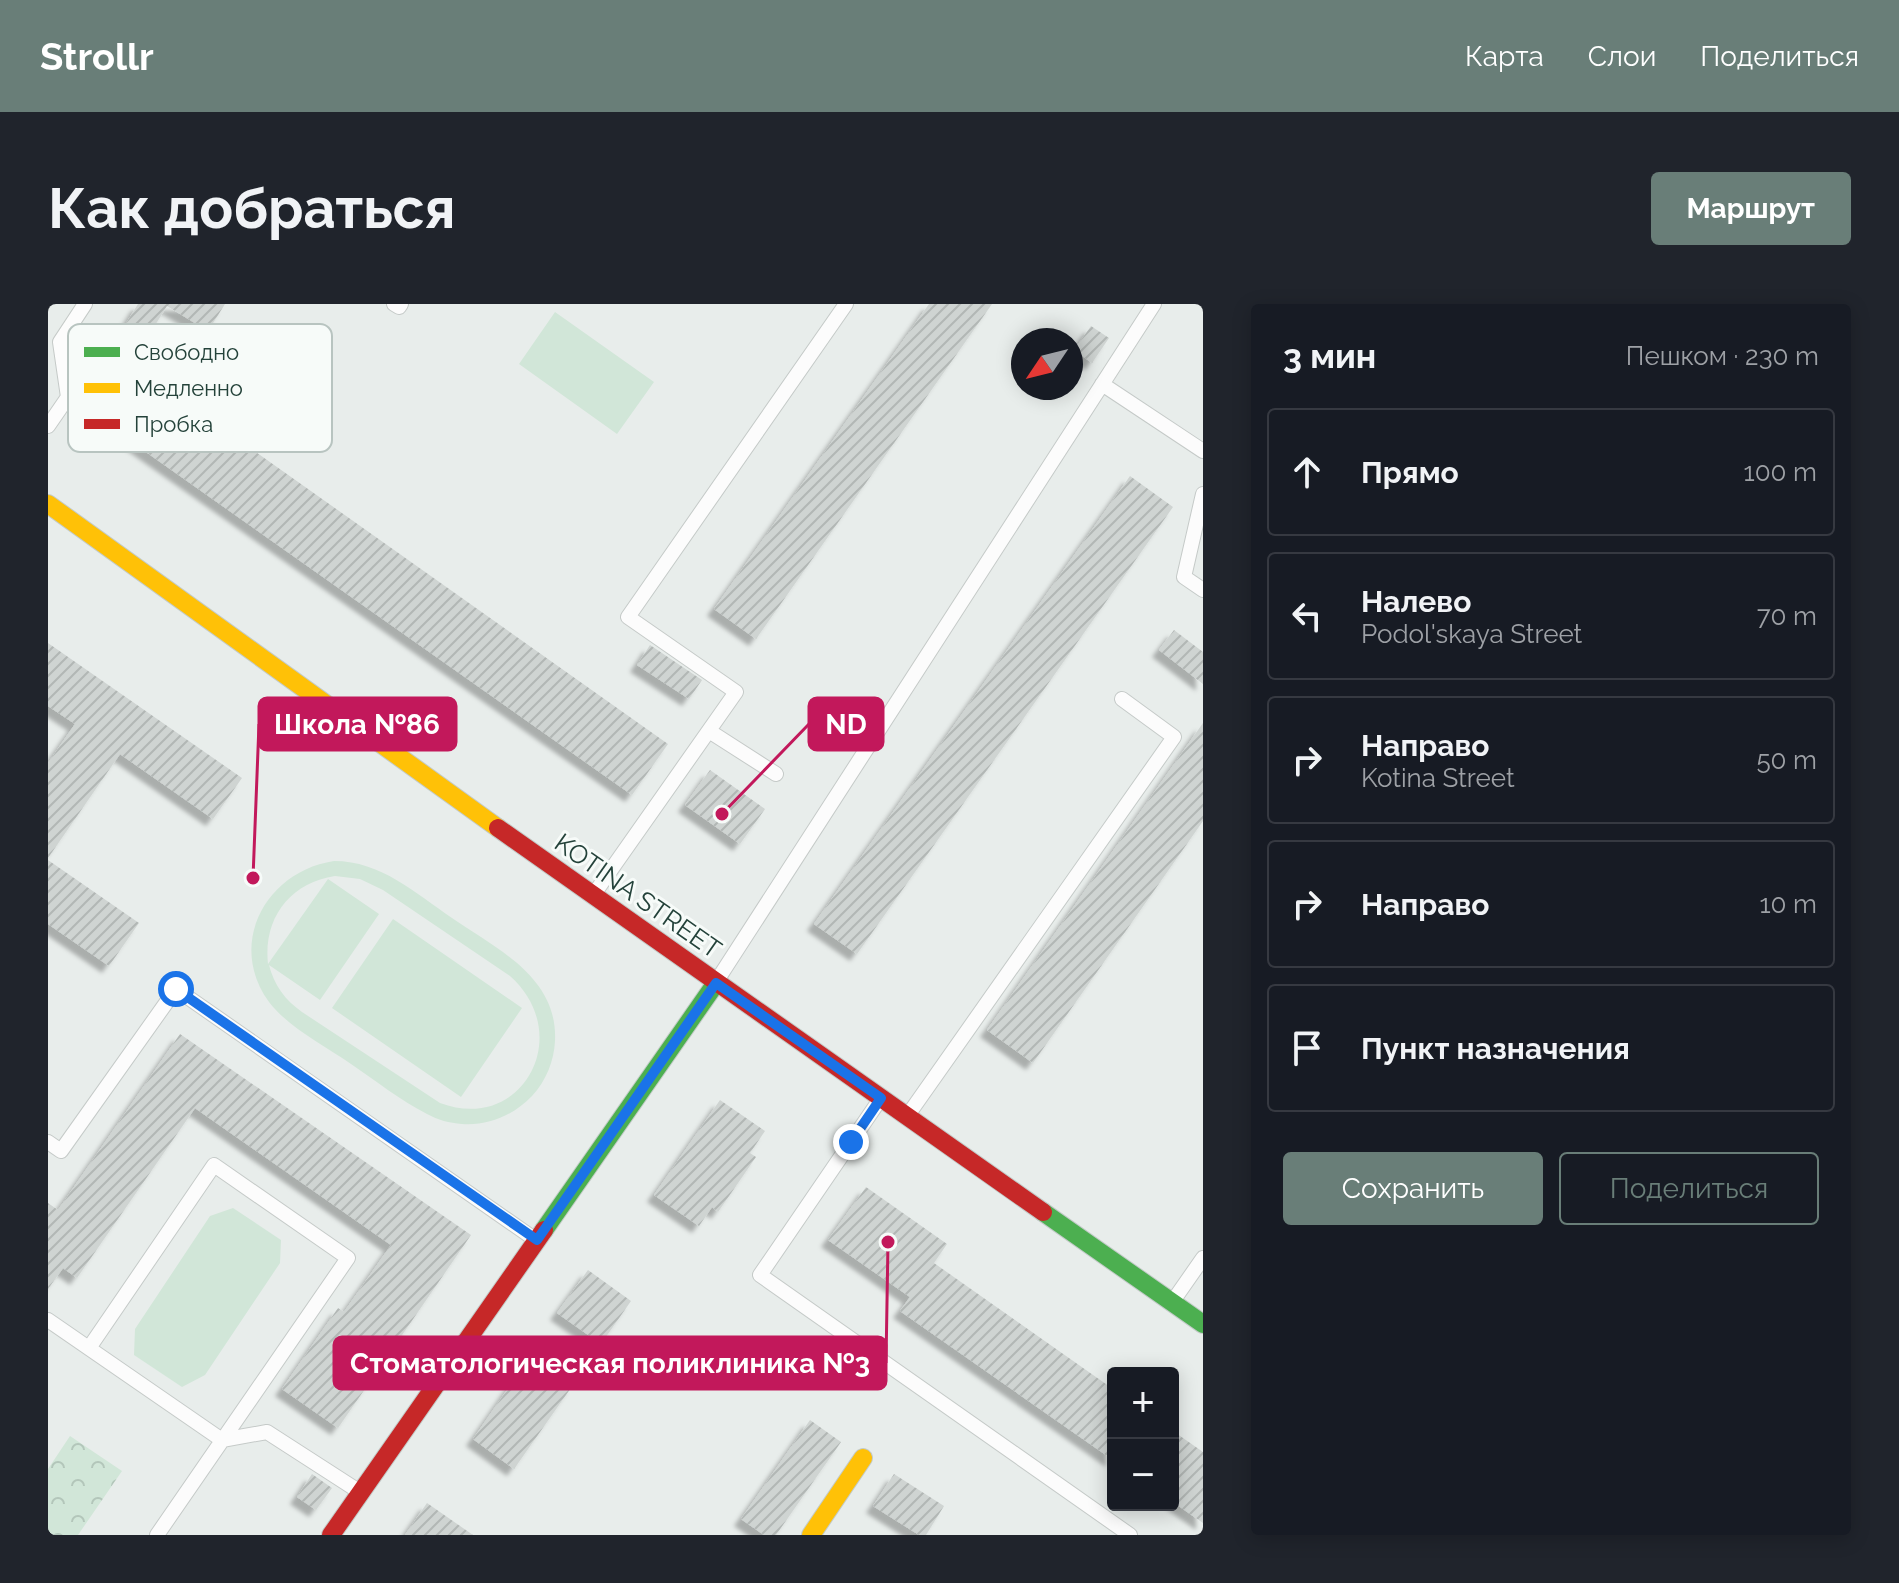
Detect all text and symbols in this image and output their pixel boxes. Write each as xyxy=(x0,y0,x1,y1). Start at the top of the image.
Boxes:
text: Strollr xyxy=(40,34,154,79)
text: Карта xyxy=(1465,40,1544,73)
text: Слои xyxy=(1588,40,1656,73)
text: Поделиться xyxy=(1700,40,1859,73)
button: Маршрут xyxy=(1651,172,1851,245)
text: Как добраться xyxy=(48,175,455,241)
legend xyxy=(68,324,332,452)
north arrow xyxy=(1011,328,1083,400)
text: 3 мин xyxy=(1283,336,1376,376)
text: Свободно xyxy=(134,339,239,365)
text: Пешком · 230 m xyxy=(1626,341,1819,371)
text: Медленно xyxy=(134,375,243,401)
text: Пробка xyxy=(134,411,213,437)
icon: ahead xyxy=(1285,450,1329,494)
text: Прямо xyxy=(1361,455,1459,490)
text: 100 m xyxy=(1744,457,1817,487)
text: Налево xyxy=(1361,584,1471,619)
icon: left xyxy=(1285,594,1329,638)
text: 70 m xyxy=(1757,601,1817,631)
text: Podol'skaya Street xyxy=(1361,619,1582,649)
callout: Школа №86 xyxy=(259,698,456,750)
callout: ND xyxy=(809,698,883,750)
text: Школа №86 xyxy=(274,708,440,741)
text: ND xyxy=(825,708,867,741)
text: Направо xyxy=(1361,728,1490,763)
icon: right xyxy=(1285,738,1329,782)
text: 50 m xyxy=(1756,745,1817,775)
text: Kotina Street xyxy=(1361,763,1515,793)
street label: KOTINA STREET xyxy=(549,827,727,965)
icon: right xyxy=(1285,882,1329,926)
text: Направо xyxy=(1361,887,1490,922)
text: 10 m xyxy=(1759,889,1817,919)
route start xyxy=(158,971,194,1007)
icon: arrive xyxy=(1285,1026,1329,1070)
text: Пункт назначения xyxy=(1361,1031,1630,1066)
route end xyxy=(833,1124,869,1160)
button: Сохранить xyxy=(1283,1152,1543,1225)
button: Поделиться xyxy=(1559,1152,1819,1225)
callout: Стоматологическая поликлиника №3 xyxy=(334,1337,886,1389)
text: Стоматологическая поликлиника №3 xyxy=(350,1347,870,1380)
map controls xyxy=(1107,1367,1179,1511)
button: + xyxy=(1107,1367,1179,1439)
button: − xyxy=(1107,1439,1179,1511)

